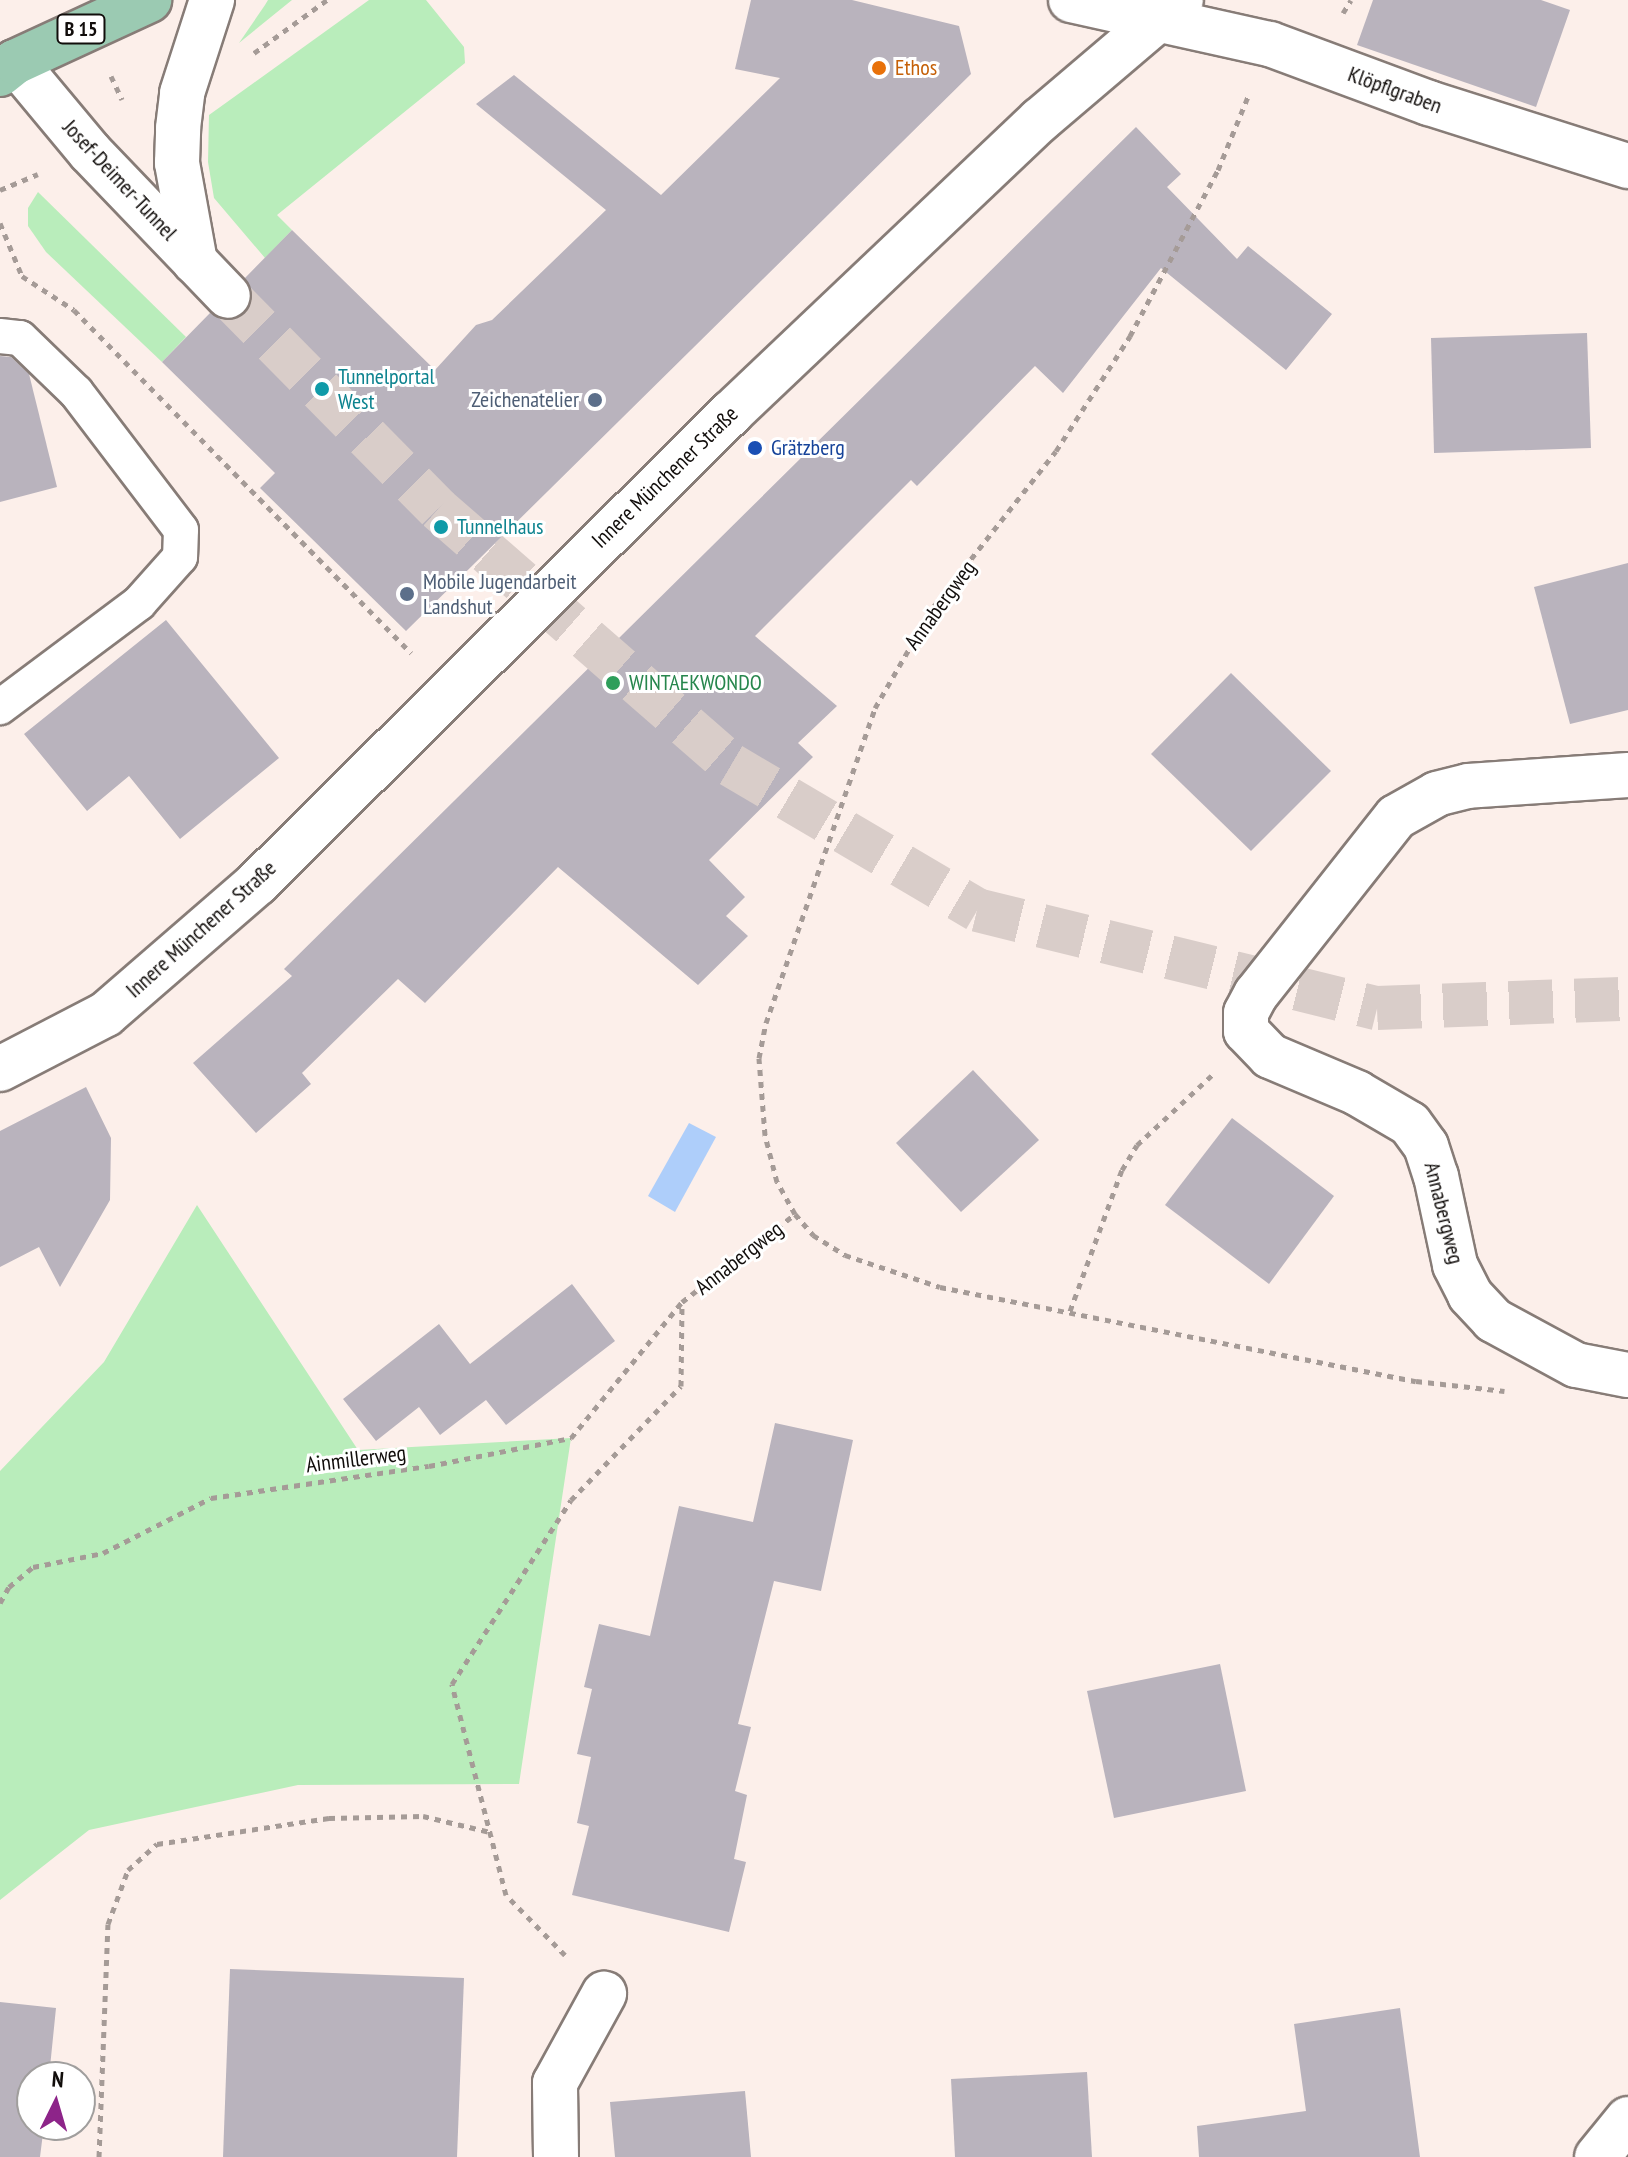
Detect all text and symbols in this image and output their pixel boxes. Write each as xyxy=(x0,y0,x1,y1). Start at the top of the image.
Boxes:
road number: B 15 xyxy=(55,13,107,45)
place label: Ethos xyxy=(895,55,937,81)
marker: Ethos xyxy=(870,59,888,77)
street label: Klöpflgraben xyxy=(1344,61,1446,119)
street label: Josef-Deimer-Tunnel xyxy=(57,114,183,246)
place label: Tunnelportal West xyxy=(338,363,435,414)
marker: Tunnelportal West xyxy=(313,380,331,398)
place label: Zeichenatelier xyxy=(471,387,579,413)
marker: Zeichenatelier xyxy=(586,391,604,409)
street label: Innere Münchener Straße xyxy=(587,401,743,553)
place label: Grätzberg xyxy=(771,435,845,461)
marker: Grätzberg xyxy=(746,439,764,457)
place label: Tunnelhaus xyxy=(457,514,544,540)
marker: Tunnelhaus xyxy=(432,518,450,536)
street label: Annabergweg xyxy=(899,555,981,655)
place label: Mobile Jugendarbeit Landshut xyxy=(423,568,577,620)
marker: Mobile Jugendarbeit Landshut xyxy=(398,585,416,603)
place label: WINTAEKWONDO xyxy=(629,670,762,696)
marker: WINTAEKWONDO xyxy=(604,674,622,692)
street label: Innere Münchener Straße xyxy=(121,855,281,1003)
street label: Annabergweg xyxy=(1419,1159,1469,1267)
street label: Annabergweg xyxy=(690,1216,788,1300)
street label: Ainmillerweg xyxy=(305,1440,407,1478)
north arrow xyxy=(16,2061,96,2141)
text: N xyxy=(51,2065,65,2094)

